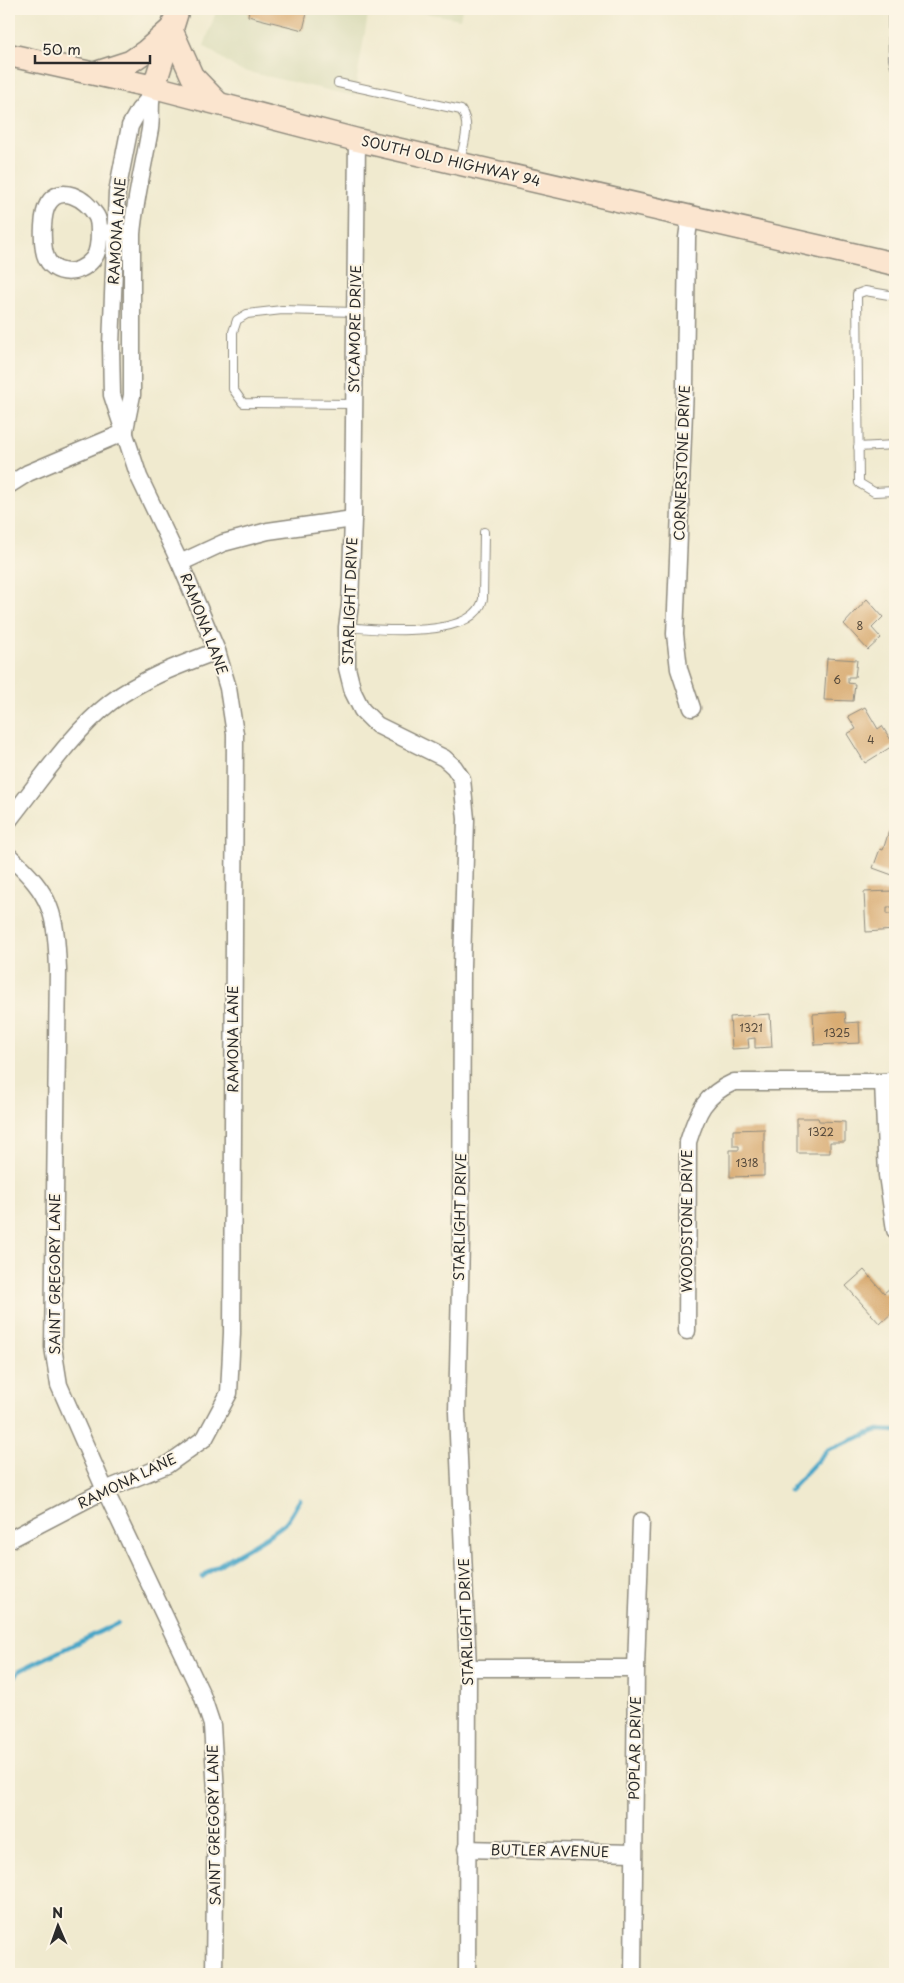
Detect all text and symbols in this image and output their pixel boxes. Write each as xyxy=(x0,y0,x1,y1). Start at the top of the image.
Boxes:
scale bar xyxy=(35,32,150,64)
text: 50 m xyxy=(42,37,81,60)
street label: SOUTH OLD HIGHWAY 94 xyxy=(359,130,543,191)
street label: RAMONA LANE xyxy=(102,177,131,285)
street label: SYCAMORE DRIVE xyxy=(343,265,366,393)
street label: CORNERSTONE DRIVE xyxy=(668,385,695,541)
street label: STARLIGHT DRIVE xyxy=(337,537,362,665)
street label: RAMONA LANE xyxy=(175,570,234,678)
house number: 8 xyxy=(857,617,864,634)
house number: 6 xyxy=(833,671,841,688)
house number: 4 xyxy=(867,731,875,748)
street label: RAMONA LANE xyxy=(222,985,243,1093)
house number: 1321 xyxy=(739,1019,763,1036)
house number: 1325 xyxy=(824,1024,850,1041)
house number: 1322 xyxy=(808,1123,834,1140)
street label: WOODSTONE DRIVE xyxy=(676,1149,697,1293)
street label: STARLIGHT DRIVE xyxy=(448,1153,471,1281)
house number: 1318 xyxy=(735,1154,759,1171)
street label: SAINT GREGORY LANE xyxy=(44,1193,65,1355)
street label: RAMONA LANE xyxy=(74,1448,180,1514)
street label: STARLIGHT DRIVE xyxy=(453,1558,478,1686)
street label: POPLAR DRIVE xyxy=(623,1696,646,1800)
street label: SAINT GREGORY LANE xyxy=(202,1744,225,1906)
street label: BUTLER AVENUE xyxy=(490,1839,610,1862)
north arrow xyxy=(32,1900,82,1950)
text: N xyxy=(52,1902,63,1923)

